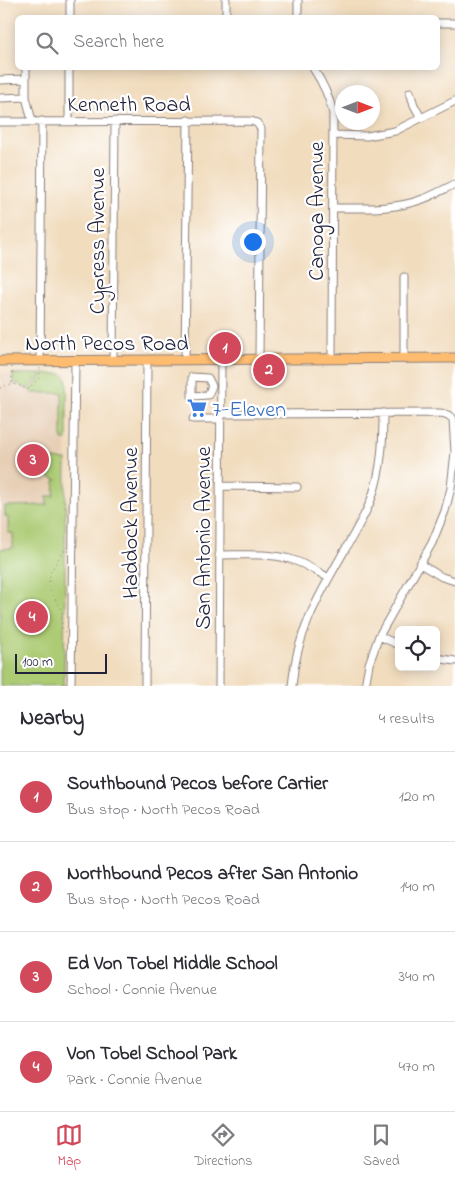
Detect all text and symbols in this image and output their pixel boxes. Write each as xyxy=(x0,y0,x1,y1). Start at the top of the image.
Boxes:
search box xyxy=(15,15,440,70)
icon: search xyxy=(33,29,61,57)
text: Search here xyxy=(73,29,164,56)
north arrow xyxy=(335,85,380,130)
street label: Kenneth Road xyxy=(67,90,191,122)
street label: Canoga Avenue xyxy=(302,141,335,281)
street label: Cypress Avenue xyxy=(83,168,116,314)
your location xyxy=(240,229,266,255)
street label: North Pecos Road xyxy=(25,329,189,361)
pin: 1 xyxy=(209,329,241,367)
pin: 2 xyxy=(253,351,285,389)
place label: 7-Eleven xyxy=(212,395,286,427)
supermarket icon: 7-Eleven xyxy=(186,397,208,419)
pin: 3 xyxy=(17,441,49,479)
street label: San Antonio Avenue xyxy=(189,446,221,630)
street label: Haddock Avenue xyxy=(116,447,148,599)
pin: 4 xyxy=(16,598,48,636)
map controls xyxy=(395,626,440,671)
button: locate xyxy=(395,626,440,671)
scale bar xyxy=(15,651,108,674)
text: 100 m xyxy=(22,652,53,673)
text: Nearby xyxy=(20,704,84,734)
text: 4 results xyxy=(379,707,435,731)
text: Southbound Pecos before Cartier xyxy=(67,771,328,798)
text: 1 xyxy=(33,785,39,809)
text: 120 m xyxy=(399,785,435,809)
text: Bus stop · North Pecos Road xyxy=(67,798,260,822)
text: Northbound Pecos after San Antonio xyxy=(67,861,358,888)
text: 2 xyxy=(32,875,40,899)
text: 140 m xyxy=(400,875,435,899)
text: Bus stop · North Pecos Road xyxy=(67,888,260,912)
text: Ed Von Tobel Middle School xyxy=(67,951,278,978)
text: 3 xyxy=(33,965,39,989)
text: 340 m xyxy=(398,965,435,989)
text: School · Connie Avenue xyxy=(67,978,217,1002)
text: Von Tobel School Park xyxy=(67,1041,237,1068)
text: 4 xyxy=(33,1055,39,1079)
text: 470 m xyxy=(398,1055,435,1079)
text: Park · Connie Avenue xyxy=(67,1068,202,1092)
tab: Map xyxy=(55,1121,83,1172)
tab: Directions xyxy=(194,1121,252,1172)
tab: Saved xyxy=(363,1121,400,1172)

